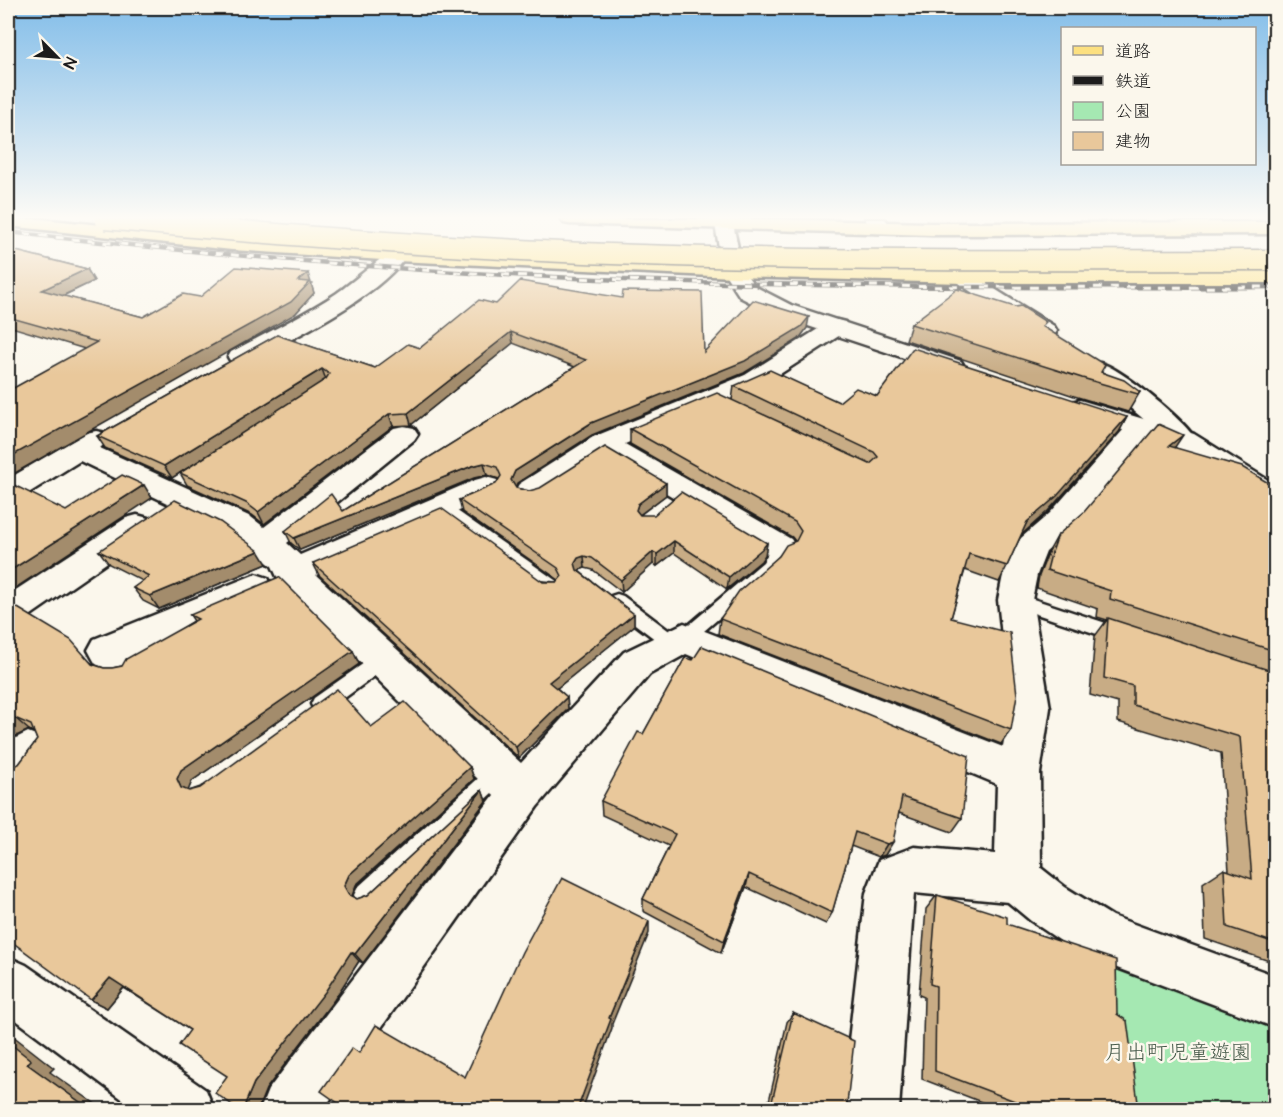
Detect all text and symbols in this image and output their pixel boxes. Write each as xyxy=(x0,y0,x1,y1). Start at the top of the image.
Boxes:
north arrow xyxy=(27,27,87,87)
legend xyxy=(1061,27,1256,165)
text: 道路 xyxy=(1115,39,1151,64)
text: N xyxy=(58,54,82,72)
text: 鉄道 xyxy=(1115,69,1151,94)
text: 公園 xyxy=(1115,99,1151,124)
text: 建物 xyxy=(1115,129,1151,154)
park label: 月出町児童遊園 xyxy=(1105,1038,1252,1067)

